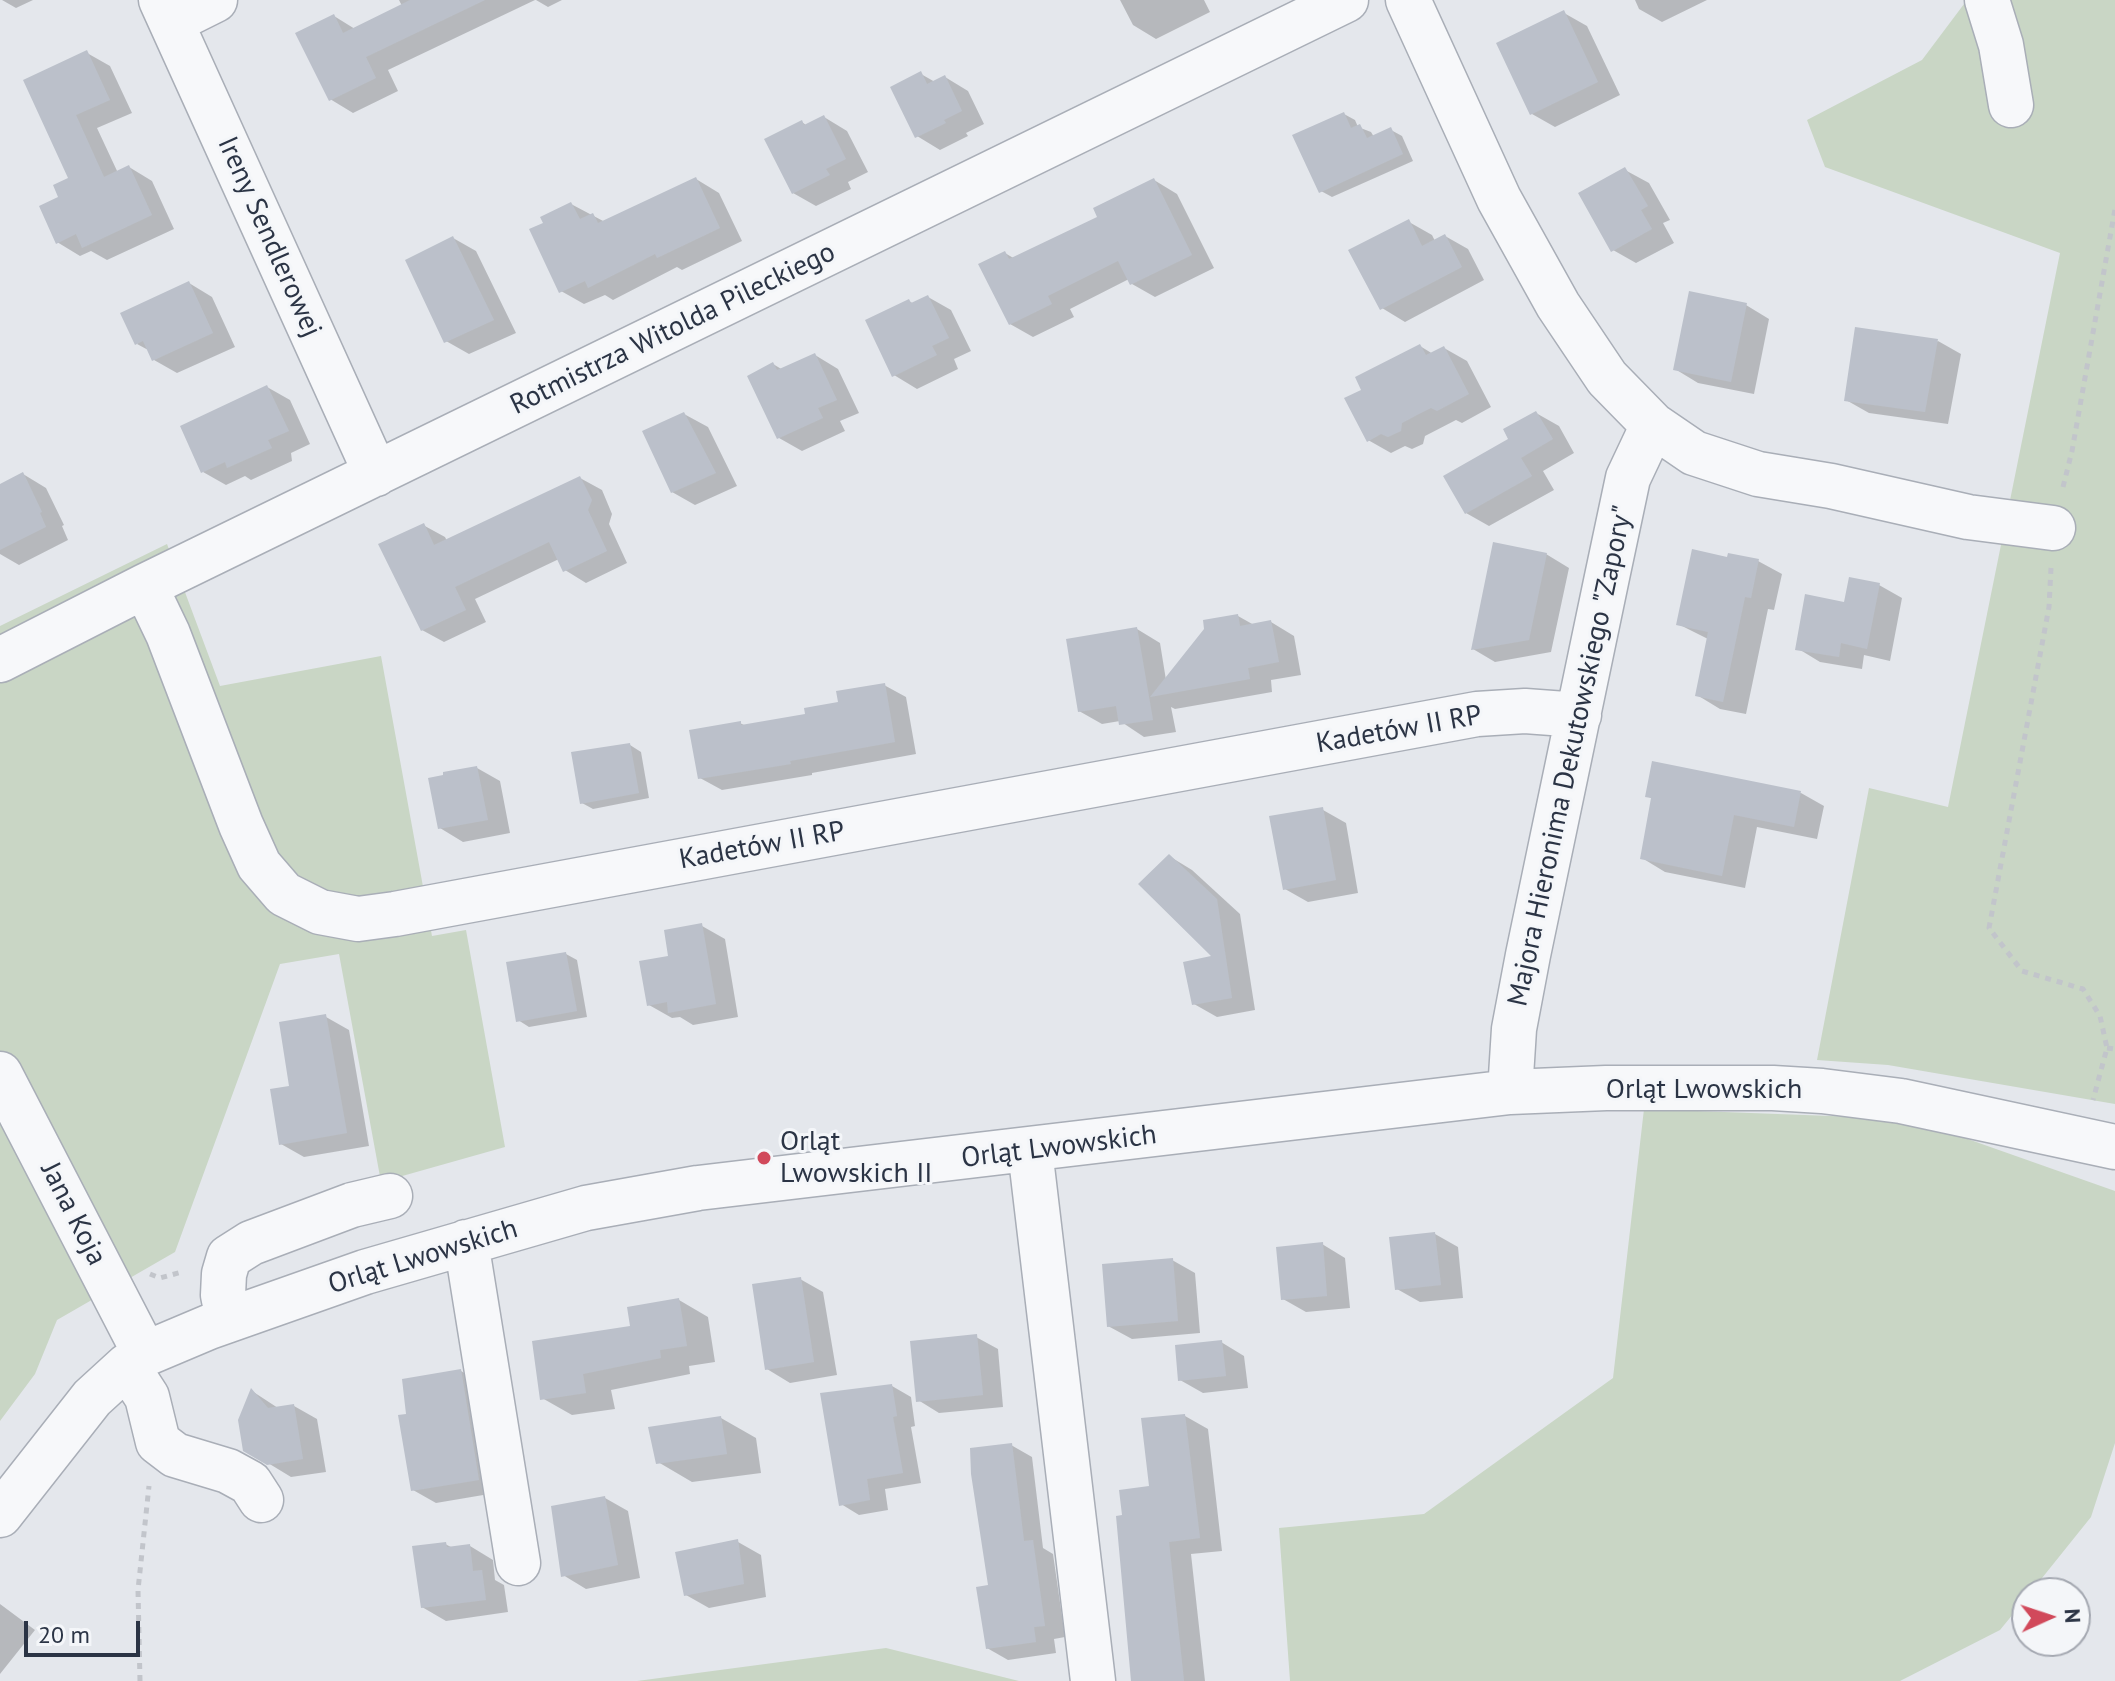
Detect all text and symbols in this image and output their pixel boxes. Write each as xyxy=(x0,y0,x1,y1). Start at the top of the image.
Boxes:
street label: Ireny Sendlerowej xyxy=(210,132,328,342)
street label: Rotmistrza Witolda Pileckiego xyxy=(505,236,841,422)
street label: Majora Hieronima Dekutowskiego "Zapory" xyxy=(1501,503,1641,1009)
street label: Kadetów II RP xyxy=(1314,699,1484,761)
street label: Kadetów II RP xyxy=(677,815,847,877)
street label: Orląt Lwowskich xyxy=(1606,1073,1802,1107)
street label: Orląt Lwowskich xyxy=(959,1118,1159,1176)
place label: Orląt Lwowskich II xyxy=(780,1125,932,1191)
marker: Orląt Lwowskich II xyxy=(755,1149,773,1167)
street label: Jana Koja xyxy=(33,1157,113,1271)
street label: Orląt Lwowskich xyxy=(324,1212,522,1302)
north arrow xyxy=(2011,1577,2091,1657)
scale bar xyxy=(28,1605,144,1655)
text: N xyxy=(2059,1608,2087,1624)
text: 20 m xyxy=(38,1619,90,1650)

